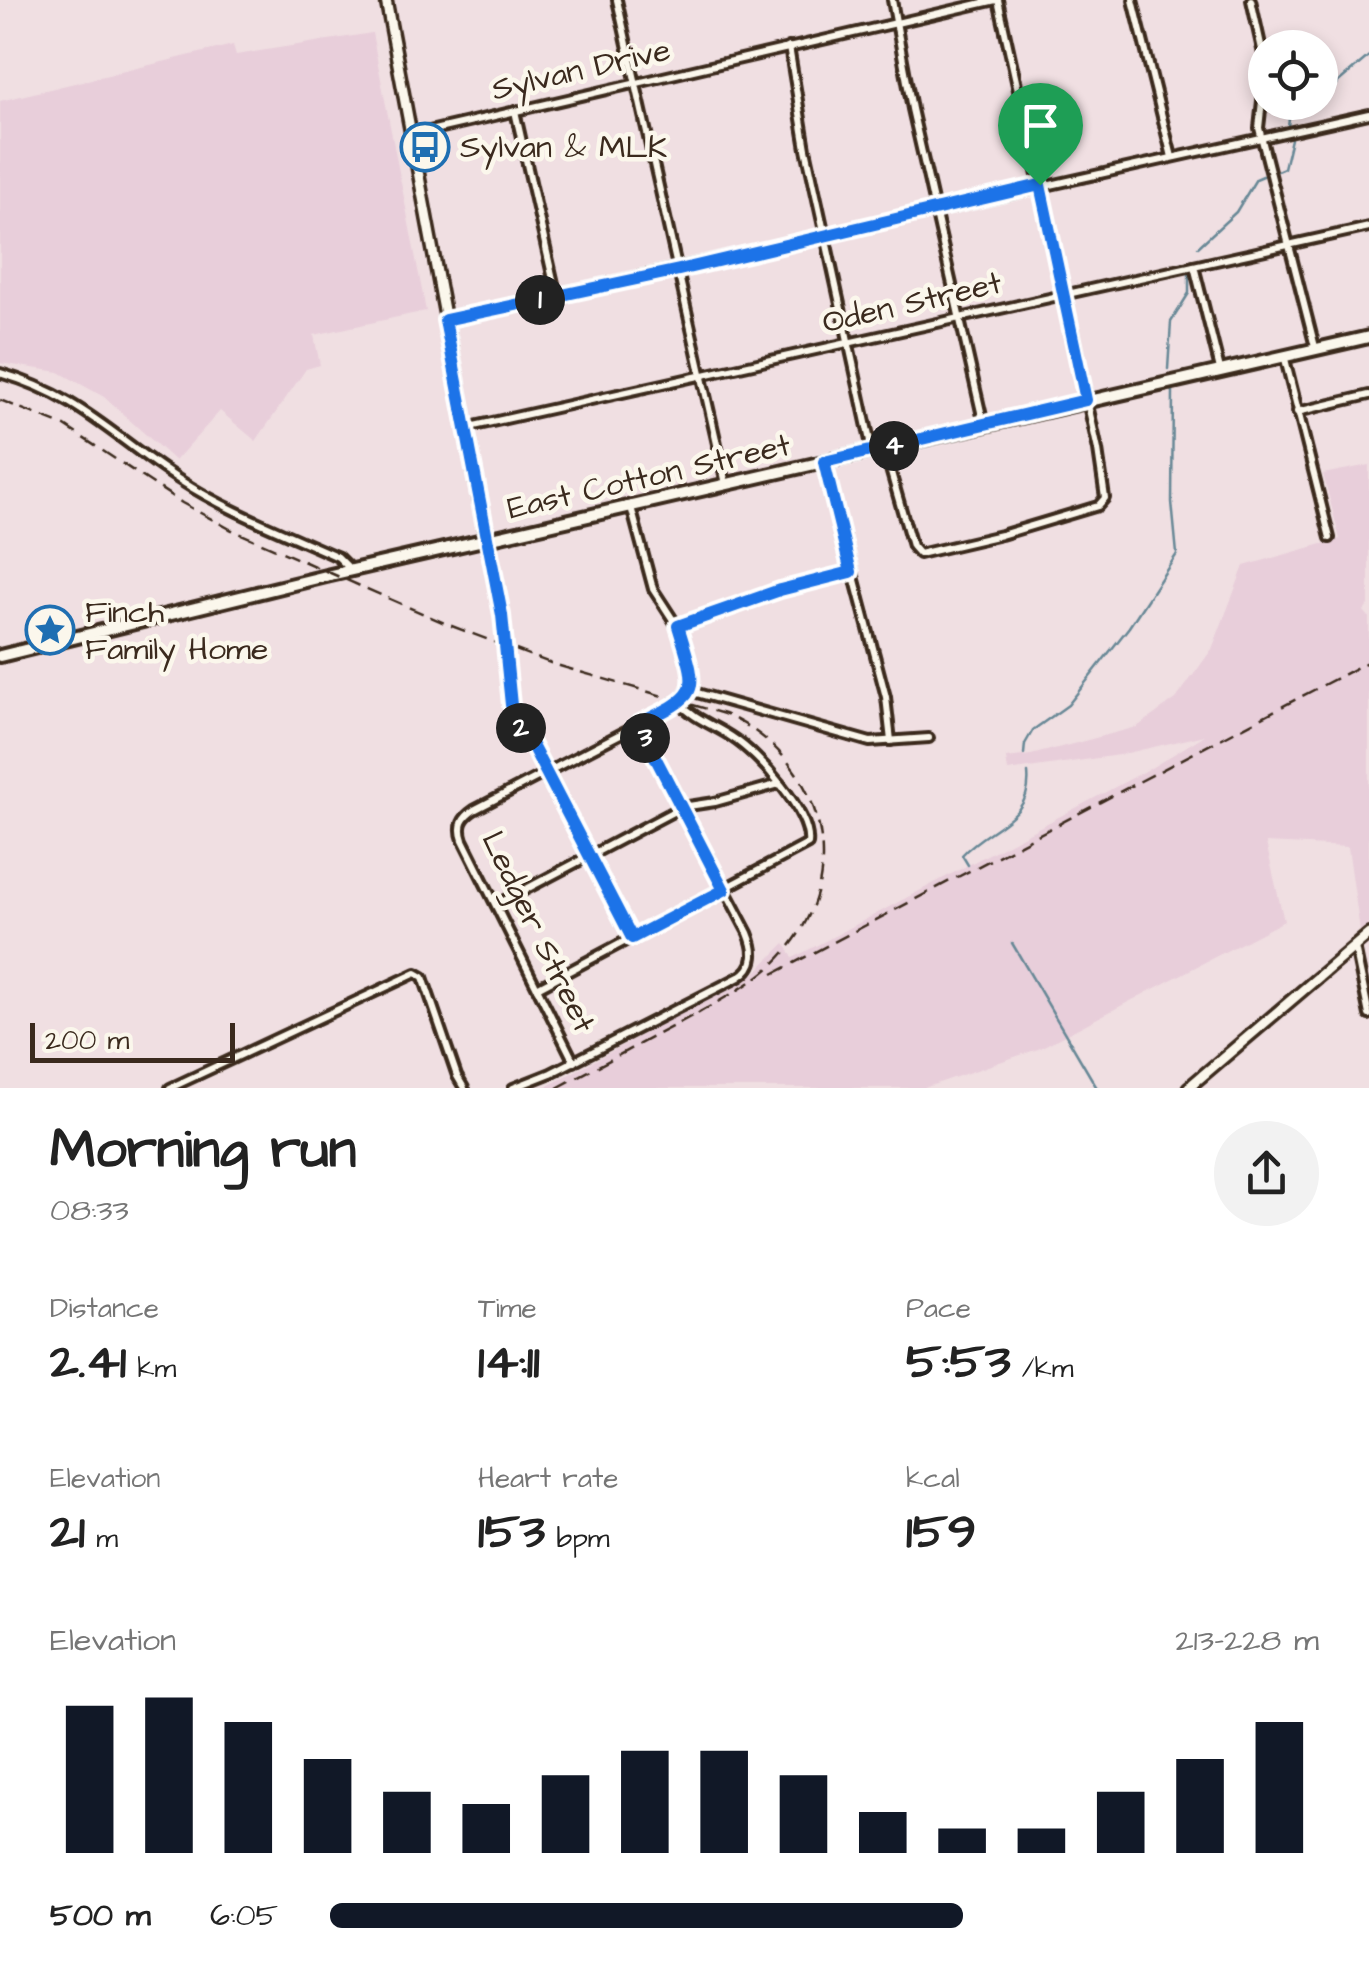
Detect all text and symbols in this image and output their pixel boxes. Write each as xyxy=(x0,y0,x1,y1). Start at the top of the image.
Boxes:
street label: Sylvan Drive xyxy=(487,28,675,112)
map controls xyxy=(1248,30,1338,120)
button: locate xyxy=(1248,30,1338,120)
pin xyxy=(998,83,1083,186)
icon: arrive xyxy=(1013,98,1068,153)
bus stop icon: Sylvan & MLK xyxy=(399,121,451,173)
place label: Sylvan & MLK xyxy=(460,125,668,170)
street label: Oden Street xyxy=(818,261,1006,345)
pin: 1 xyxy=(515,275,565,325)
text: 1 xyxy=(538,280,542,319)
pin: 4 xyxy=(869,421,919,471)
street label: East Cotton Street xyxy=(503,423,795,531)
text: 4 xyxy=(884,426,904,465)
place label: Finch Family Home xyxy=(85,590,268,672)
place icon: Finch Family Home xyxy=(24,604,76,656)
pin: 2 xyxy=(496,703,546,753)
text: 2 xyxy=(513,708,529,747)
pin: 3 xyxy=(620,713,670,763)
text: 3 xyxy=(638,718,652,757)
street label: Ledger Street xyxy=(470,824,606,1040)
scale bar xyxy=(30,1018,235,1062)
text: 200 m xyxy=(45,1021,129,1060)
text: Morning run xyxy=(50,1112,356,1188)
button: share xyxy=(1214,1121,1319,1226)
text: 08:33 xyxy=(50,1188,129,1233)
text: Distance xyxy=(50,1289,159,1328)
text: Time xyxy=(478,1289,537,1328)
text: Pace xyxy=(906,1289,971,1328)
text: 2.41 xyxy=(50,1328,126,1397)
text: 14:11 xyxy=(478,1328,540,1397)
text: 5:53 xyxy=(906,1328,1011,1397)
text: km xyxy=(126,1349,176,1388)
text: /km xyxy=(1011,1349,1074,1388)
text: Elevation xyxy=(50,1459,160,1498)
text: Heart rate xyxy=(478,1459,619,1498)
text: kcal xyxy=(906,1459,960,1498)
text: 21 xyxy=(50,1498,85,1567)
text: 153 xyxy=(478,1498,545,1567)
text: 159 xyxy=(906,1498,976,1567)
text: m xyxy=(85,1519,118,1558)
text: bpm xyxy=(545,1519,610,1558)
text: Elevation xyxy=(50,1618,176,1663)
text: 213–228 m xyxy=(1175,1618,1319,1663)
text: 500 m xyxy=(50,1893,151,1938)
text: 6:05 xyxy=(210,1893,278,1938)

